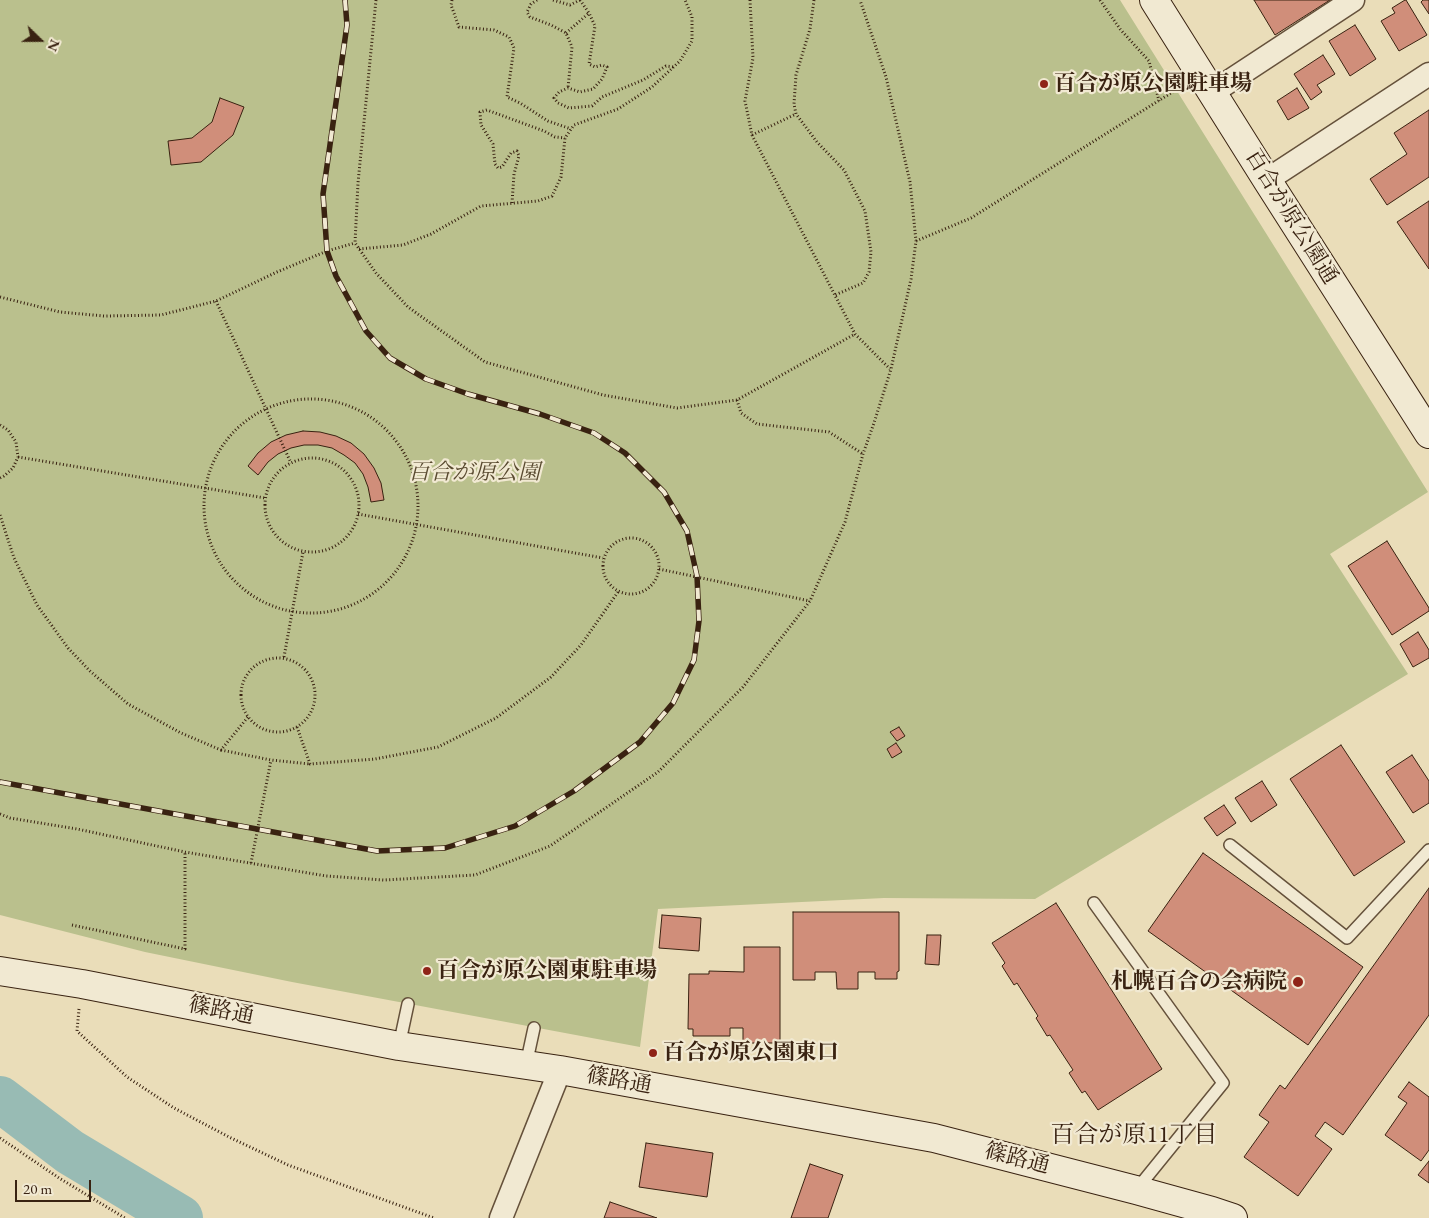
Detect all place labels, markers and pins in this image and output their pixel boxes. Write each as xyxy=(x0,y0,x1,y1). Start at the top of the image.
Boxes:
place label: 百合が原公園駐車場 xyxy=(1054,71,1252,97)
marker: 百合が原公園駐車場 xyxy=(1038,78,1050,90)
place label: 百合が原公園東駐車場 xyxy=(437,958,657,984)
marker: 百合が原公園東駐車場 xyxy=(421,965,433,977)
place label: 札幌百合の会病院 xyxy=(1111,969,1287,995)
marker: 札幌百合の会病院 xyxy=(1291,975,1305,989)
place label: 百合が原公園東口 xyxy=(663,1040,839,1066)
marker: 百合が原公園東口 xyxy=(647,1047,659,1059)

